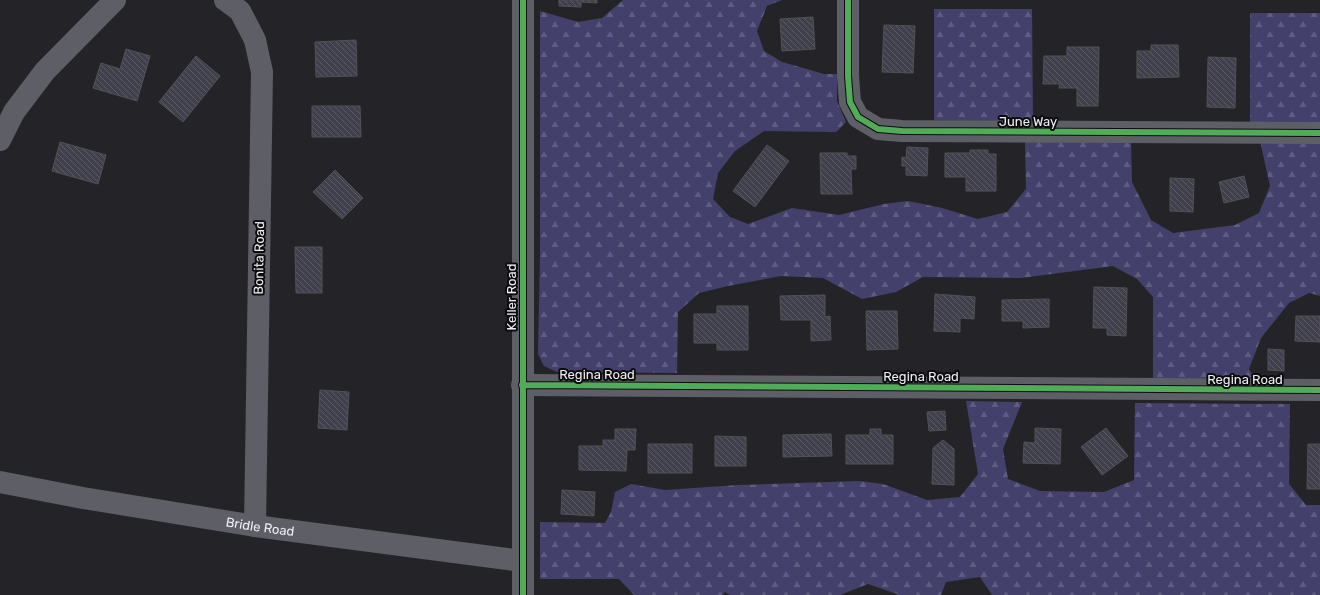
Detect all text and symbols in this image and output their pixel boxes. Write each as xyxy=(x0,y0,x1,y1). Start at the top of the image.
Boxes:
street label: June Way xyxy=(999,114,1057,129)
street label: Bonita Road xyxy=(251,221,267,295)
street label: Keller Road xyxy=(504,264,519,330)
street label: Regina Road xyxy=(559,367,635,383)
street label: Regina Road xyxy=(883,369,959,385)
street label: Regina Road xyxy=(1207,372,1283,388)
street label: Bridle Road xyxy=(225,514,295,539)

